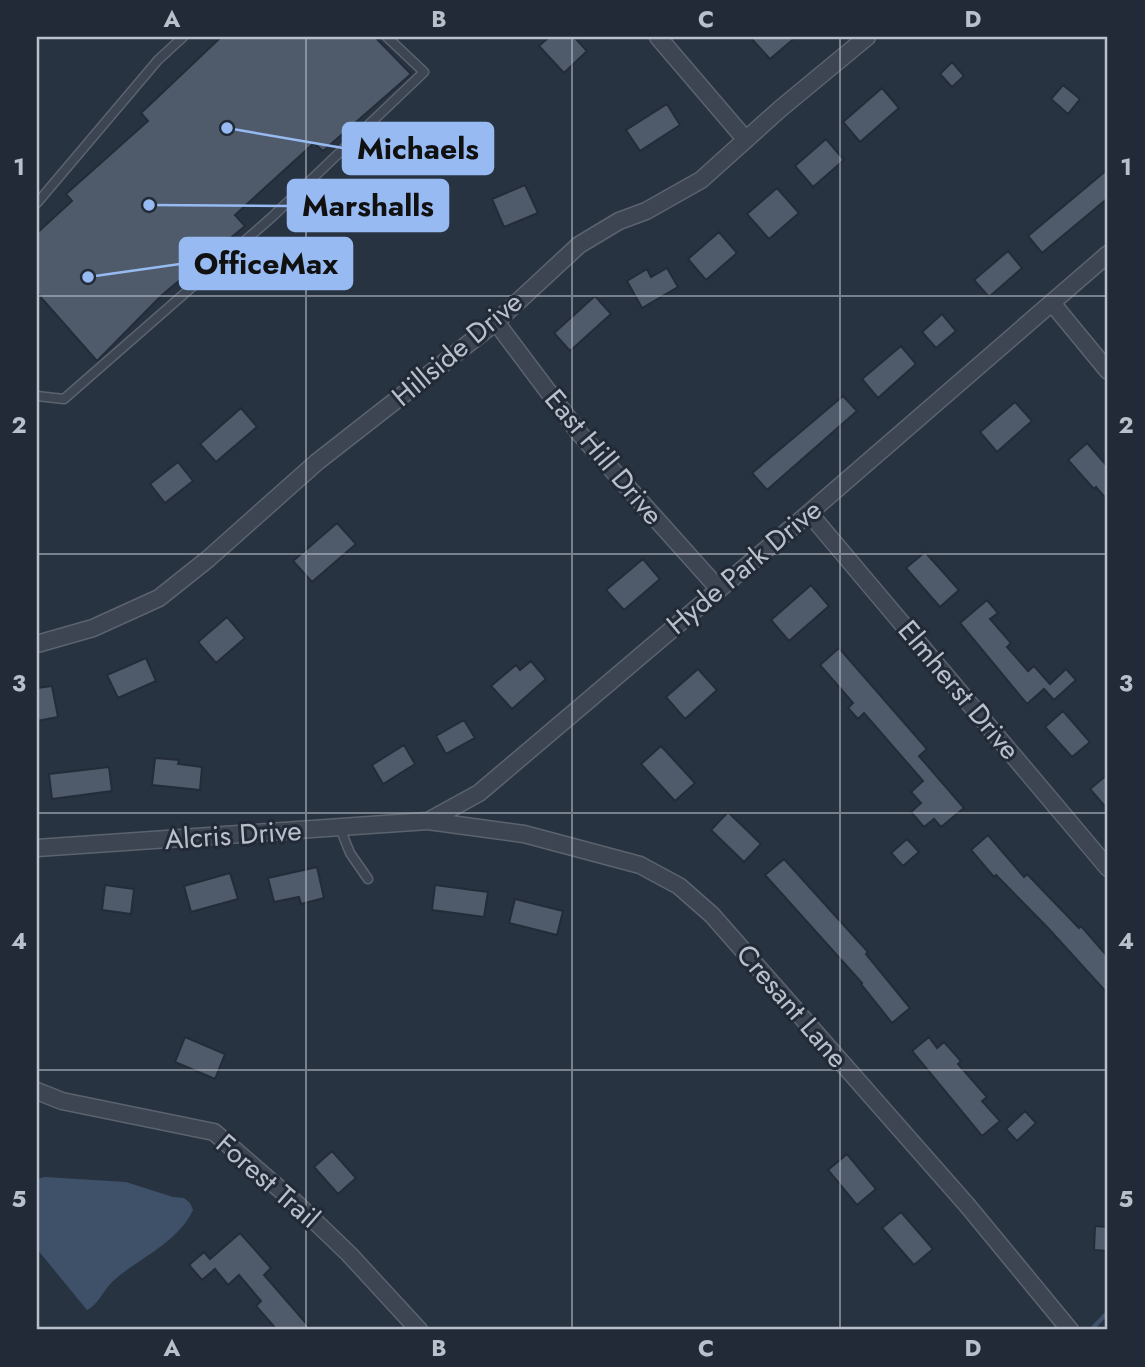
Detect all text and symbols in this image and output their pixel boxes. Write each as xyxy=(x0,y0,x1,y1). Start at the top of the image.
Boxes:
text: A xyxy=(163,2,181,36)
text: B xyxy=(431,2,447,36)
text: C xyxy=(698,2,714,36)
text: D xyxy=(965,2,982,36)
callout: Michaels xyxy=(343,123,493,174)
text: Michaels xyxy=(357,127,479,170)
text: 1 xyxy=(13,150,25,184)
text: 1 xyxy=(1120,150,1132,184)
callout: Marshalls xyxy=(288,180,448,231)
text: Marshalls xyxy=(302,184,434,227)
callout: OfficeMax xyxy=(180,238,352,289)
text: OfficeMax xyxy=(194,242,338,285)
street label: Hillside Drive xyxy=(383,282,531,416)
street label: East Hill Drive xyxy=(535,380,673,534)
text: 2 xyxy=(11,408,27,442)
text: 2 xyxy=(1118,408,1134,442)
street label: Hyde Park Drive xyxy=(657,490,831,644)
street label: Elmherst Drive xyxy=(888,611,1030,769)
text: 3 xyxy=(12,666,26,700)
text: 3 xyxy=(1119,666,1133,700)
street label: Alcris Drive xyxy=(163,810,303,860)
text: 4 xyxy=(11,924,27,958)
text: 4 xyxy=(1118,924,1134,958)
street label: Cresant Lane xyxy=(726,935,858,1077)
street label: Forest Trail xyxy=(207,1124,329,1238)
text: 5 xyxy=(12,1182,26,1216)
text: 5 xyxy=(1119,1182,1133,1216)
text: A xyxy=(163,1331,181,1365)
text: B xyxy=(431,1331,447,1365)
text: C xyxy=(698,1331,714,1365)
text: D xyxy=(965,1331,982,1365)

